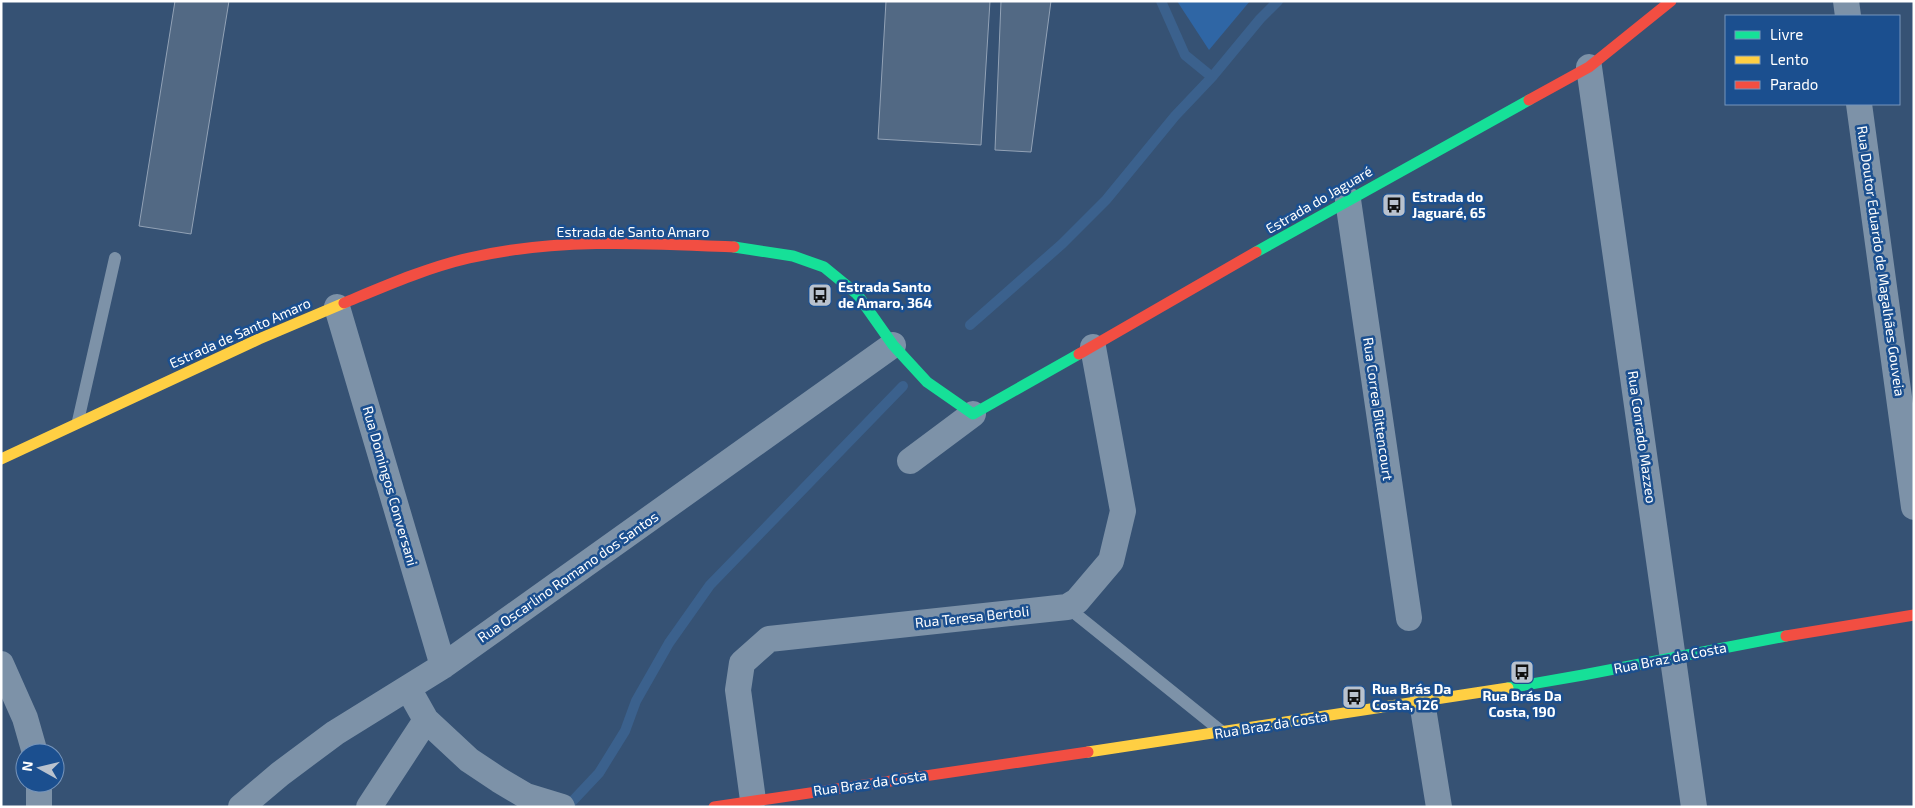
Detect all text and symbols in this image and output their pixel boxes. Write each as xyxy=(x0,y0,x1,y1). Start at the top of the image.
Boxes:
legend xyxy=(1725,15,1900,105)
text: Livre xyxy=(1770,25,1803,43)
text: Lento xyxy=(1770,50,1809,68)
text: Parado xyxy=(1770,75,1818,93)
street label: Rua Doutor Eduardo de Magalhães Gouveia xyxy=(1854,125,1909,397)
street label: Estrada do Jaguaré xyxy=(1262,162,1375,237)
place label: Estrada do Jaguaré, 65 xyxy=(1412,188,1486,221)
bus stop icon: Estrada do Jaguaré, 65 xyxy=(1381,192,1407,218)
street label: Estrada de Santo Amaro xyxy=(557,223,709,240)
place label: Estrada Santo de Amaro, 364 xyxy=(838,278,932,311)
bus stop icon: Estrada Santo de Amaro, 364 xyxy=(807,282,833,308)
street label: Estrada de Santo Amaro xyxy=(167,294,313,371)
street label: Rua Correa Bittencourt xyxy=(1360,336,1397,482)
street label: Rua Conrado Mazzeo xyxy=(1625,370,1660,504)
street label: Rua Domingos Conversani xyxy=(360,404,421,568)
street label: Rua Oscarlino Romano dos Santos xyxy=(474,507,661,646)
street label: Rua Teresa Bertoli xyxy=(914,602,1030,631)
street label: Rua Braz da Costa xyxy=(1612,638,1728,677)
bus stop icon: Rua Brás Da Costa, 190 xyxy=(1509,659,1535,685)
place label: Rua Brás Da Costa, 126 xyxy=(1372,680,1451,713)
bus stop icon: Rua Brás Da Costa, 126 xyxy=(1341,684,1367,710)
place label: Rua Brás Da Costa, 190 xyxy=(1482,687,1562,720)
street label: Rua Braz da Costa xyxy=(1213,707,1329,742)
north arrow xyxy=(15,743,65,793)
text: N xyxy=(18,760,36,772)
street label: Rua Braz da Costa xyxy=(812,766,928,799)

